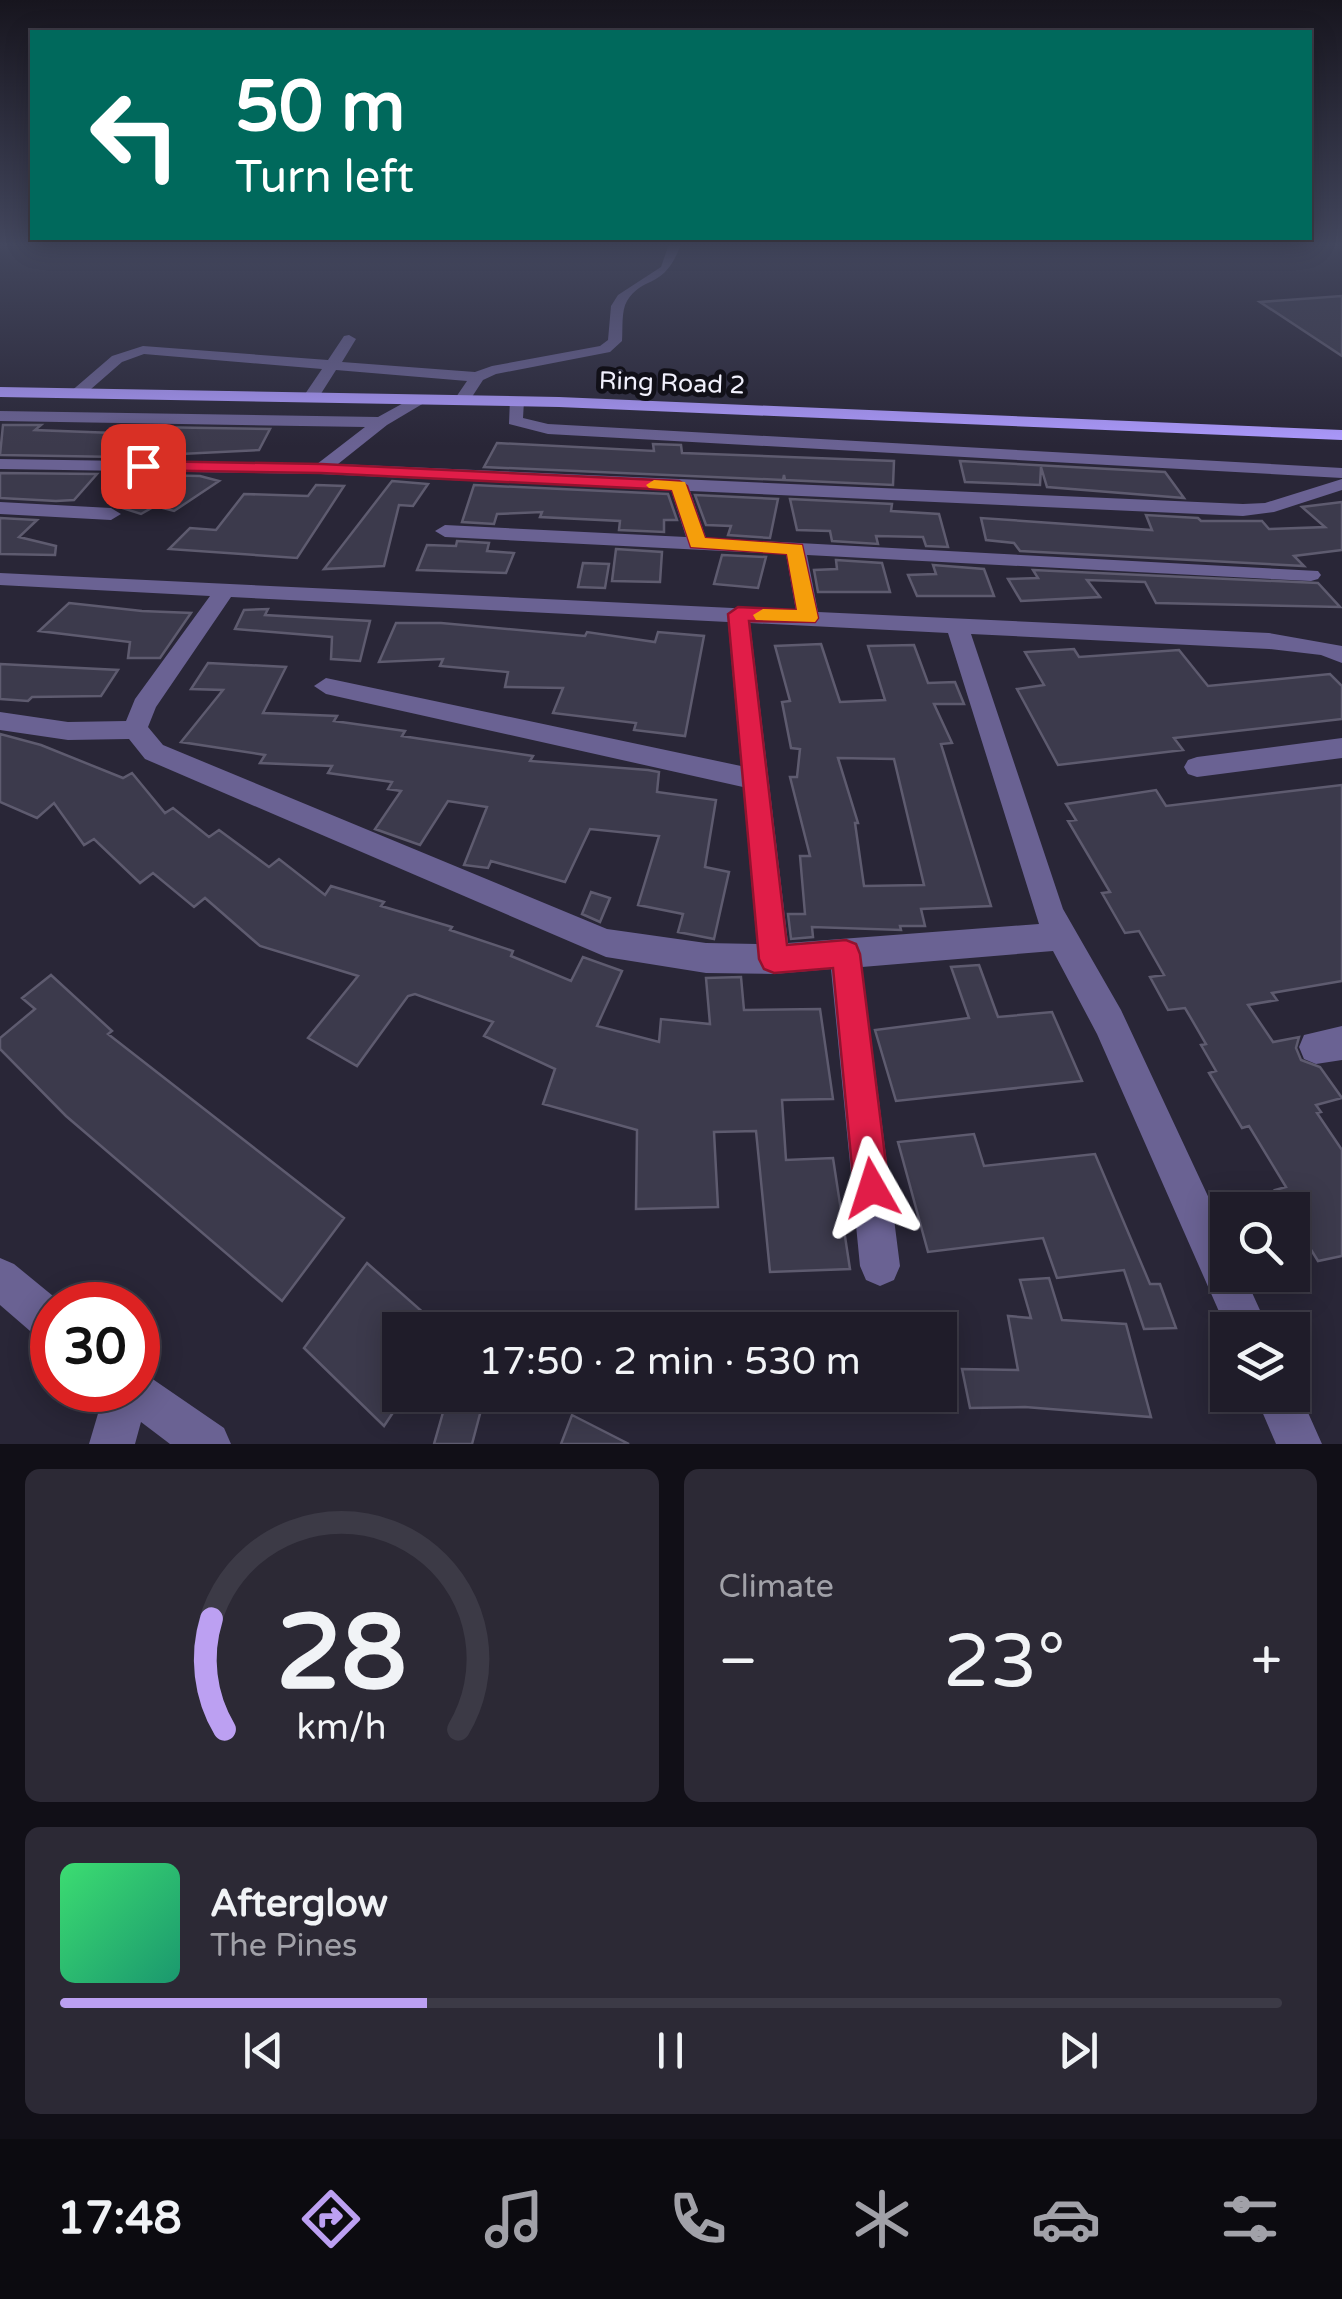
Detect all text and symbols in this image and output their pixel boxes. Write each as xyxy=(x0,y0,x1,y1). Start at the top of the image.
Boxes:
text: 50 m xyxy=(235,66,405,150)
icon: left xyxy=(70,70,200,200)
text: Turn left xyxy=(235,151,414,205)
street label: Ring Road 2 xyxy=(598,365,746,401)
pin xyxy=(101,424,186,509)
icon: arrive xyxy=(116,439,171,494)
position arrow xyxy=(820,1136,924,1240)
map controls xyxy=(1210,1192,1310,1412)
button: search xyxy=(1210,1192,1310,1292)
speed limit sign: 30 xyxy=(30,1282,160,1412)
button: layers xyxy=(1210,1312,1310,1412)
text: 17:50 · 2 min · 530 m xyxy=(478,1339,861,1385)
text: Climate xyxy=(719,1568,834,1606)
text: 28 xyxy=(276,1592,407,1717)
text: 23° xyxy=(943,1617,1066,1707)
text: − xyxy=(719,1629,758,1695)
text: + xyxy=(1251,1629,1282,1695)
text: km/h xyxy=(297,1706,387,1749)
text: Afterglow xyxy=(210,1881,388,1927)
text: The Pines xyxy=(210,1927,357,1965)
icon: previous xyxy=(236,2023,291,2078)
icon: pause xyxy=(643,2023,698,2078)
icon: next xyxy=(1051,2023,1106,2078)
icon: directions xyxy=(296,2184,366,2254)
icon: music xyxy=(479,2184,549,2254)
icon: phone xyxy=(663,2184,733,2254)
icon: climate xyxy=(847,2184,917,2254)
icon: car xyxy=(1031,2184,1101,2254)
icon: filters xyxy=(1215,2184,1285,2254)
text: 17:48 xyxy=(57,2192,182,2246)

